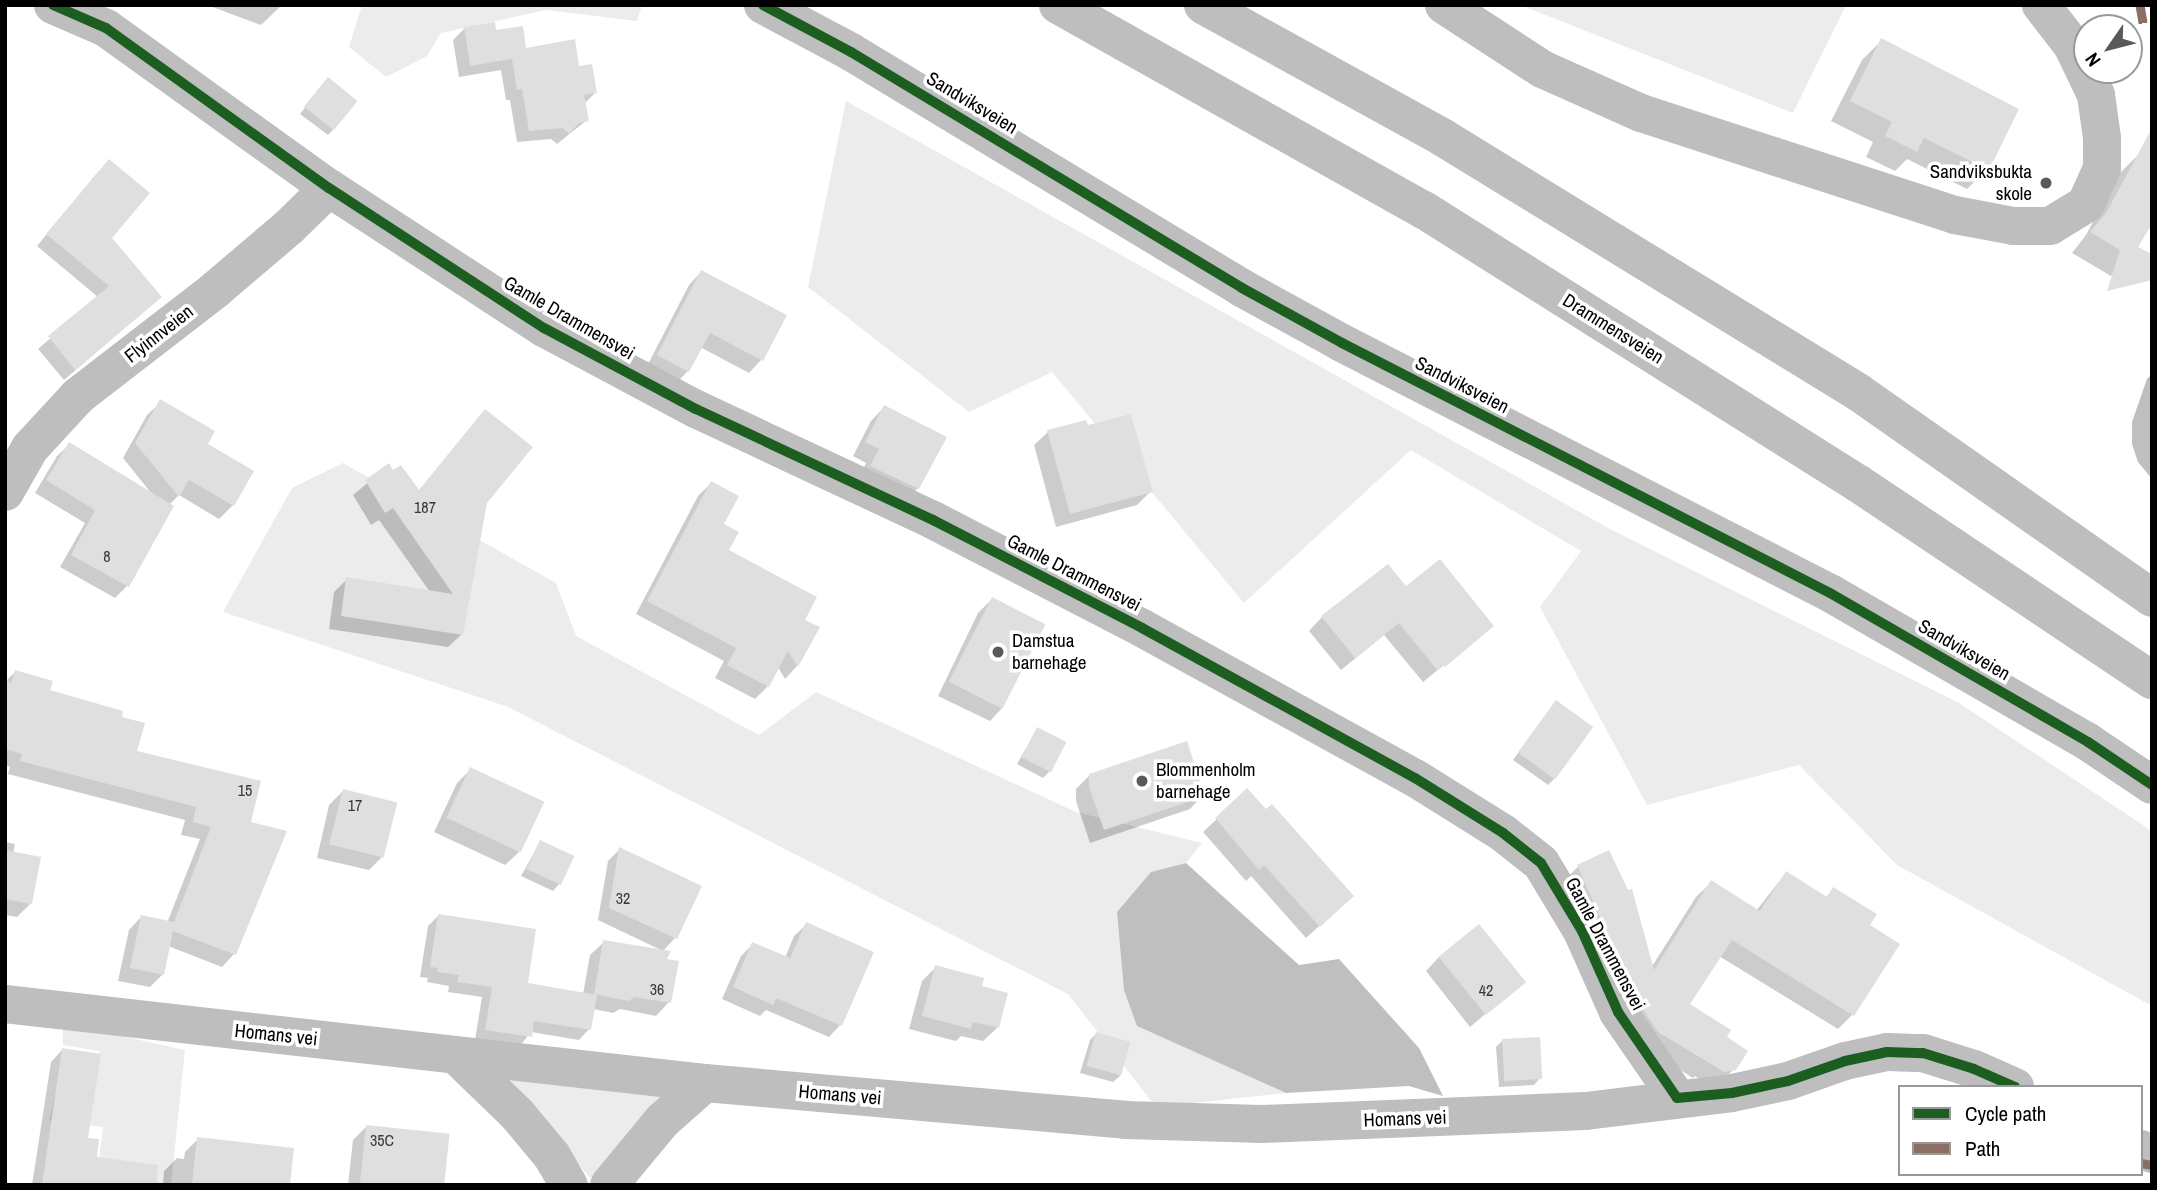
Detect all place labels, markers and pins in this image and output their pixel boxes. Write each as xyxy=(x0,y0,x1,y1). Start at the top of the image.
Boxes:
place label: Sandviksbukta skole xyxy=(1930,161,2032,205)
marker: Sandviksbukta skole xyxy=(2038,175,2054,191)
place label: Damstua barnehage xyxy=(1012,630,1086,674)
marker: Damstua barnehage xyxy=(990,644,1006,660)
place label: Blommenholm barnehage xyxy=(1156,759,1256,803)
marker: Blommenholm barnehage xyxy=(1134,773,1150,789)

